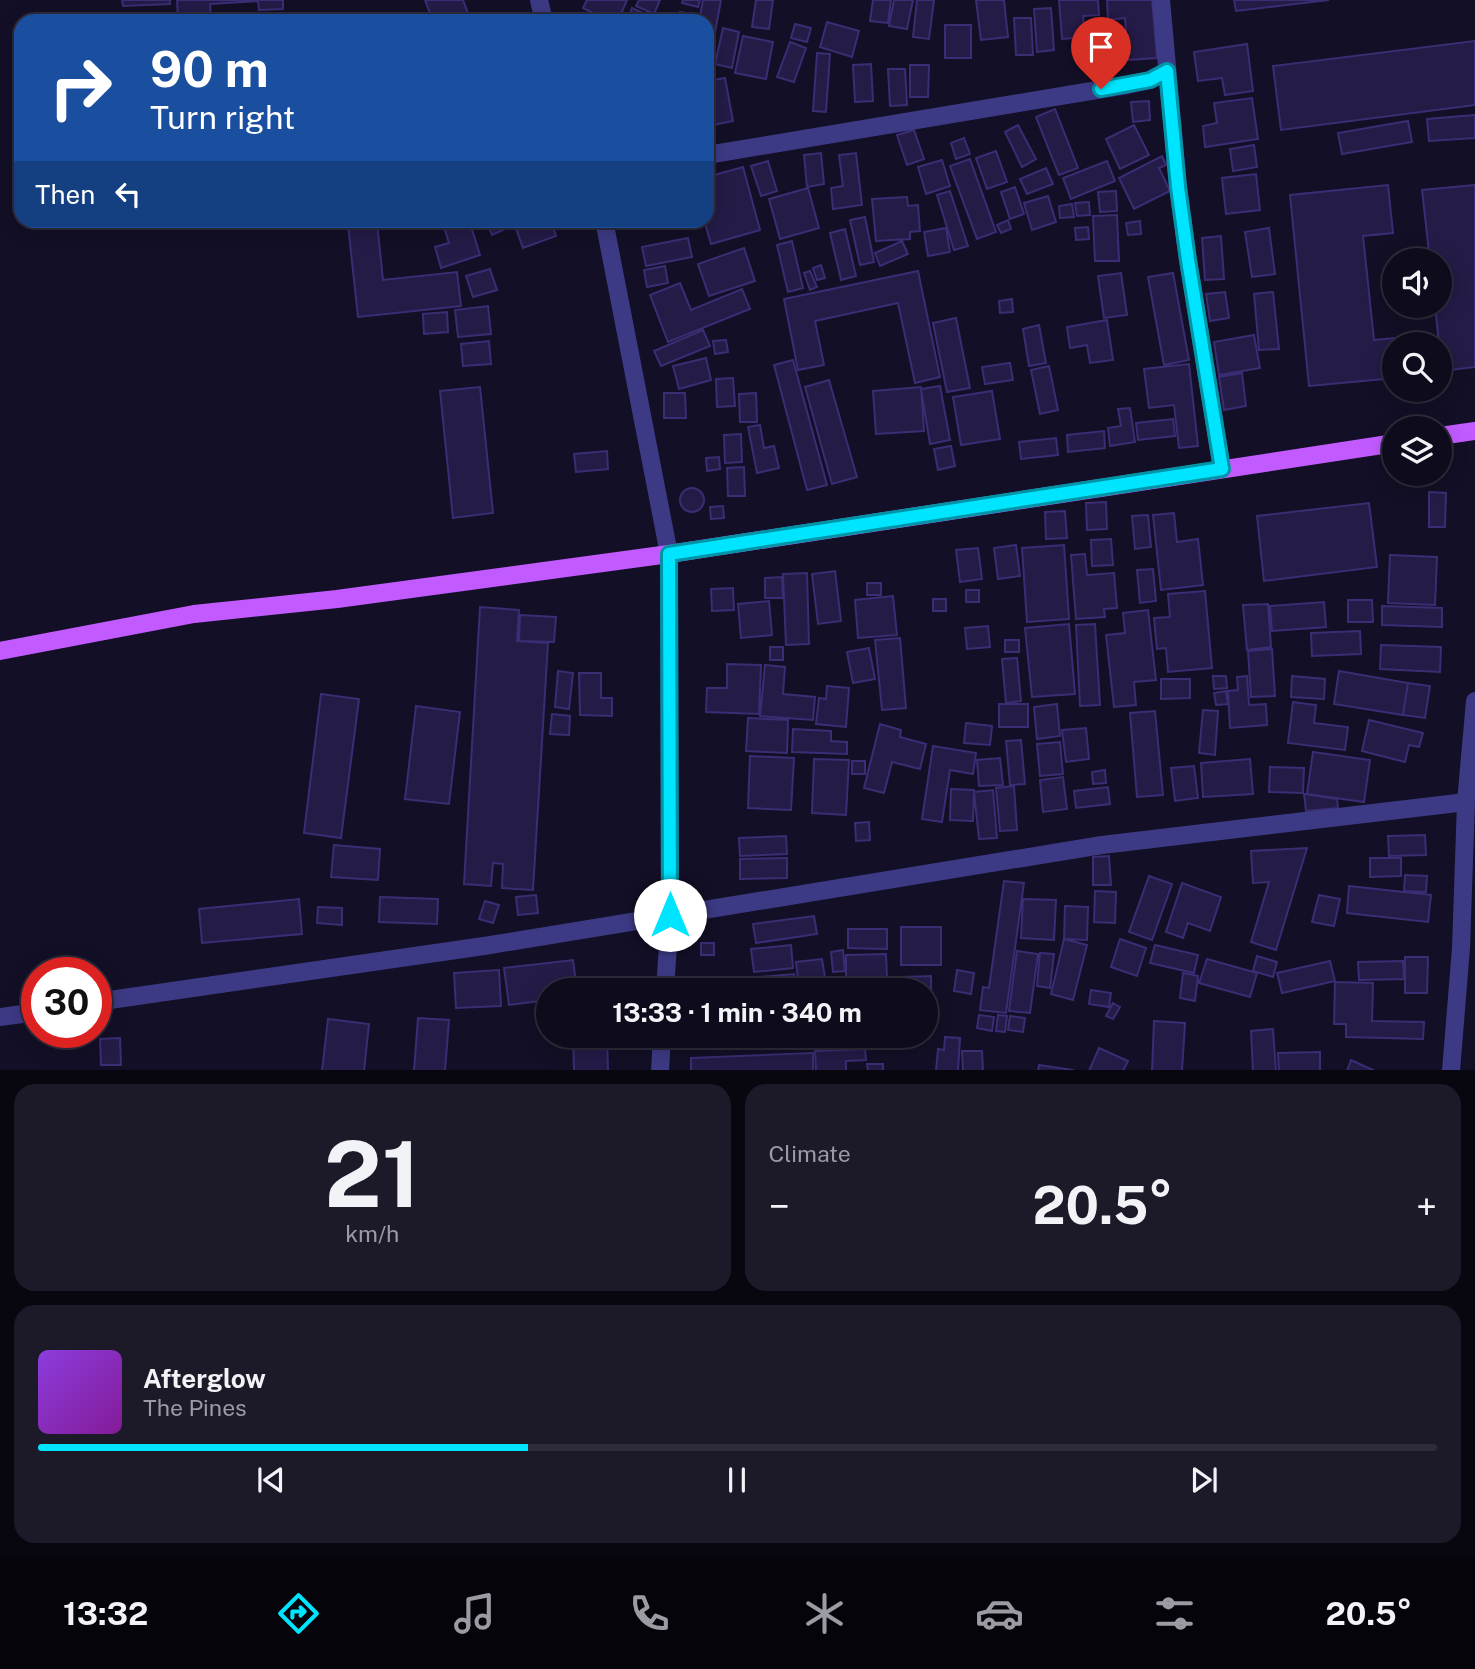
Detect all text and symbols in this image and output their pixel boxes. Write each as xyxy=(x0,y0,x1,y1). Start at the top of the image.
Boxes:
pin xyxy=(1071,17,1131,89)
icon: arrive xyxy=(1082,28,1120,66)
text: 90 m xyxy=(150,40,269,98)
icon: right xyxy=(35,42,126,133)
text: Turn right xyxy=(150,99,295,136)
icon: left xyxy=(109,175,147,213)
text: Then xyxy=(35,179,95,210)
map controls xyxy=(1382,248,1452,486)
button: sound xyxy=(1382,248,1452,318)
button: search xyxy=(1382,332,1452,402)
button: layers xyxy=(1382,416,1452,486)
position arrow xyxy=(633,878,707,952)
speed limit sign: 30 xyxy=(21,957,112,1048)
text: 13:33 · 1 min · 340 m xyxy=(612,997,862,1028)
text: 21 xyxy=(324,1121,421,1227)
text: Climate xyxy=(769,1140,851,1167)
text: 20.5° xyxy=(1033,1175,1173,1236)
text: − xyxy=(769,1184,790,1229)
text: + xyxy=(1416,1184,1437,1229)
text: km/h xyxy=(345,1220,399,1247)
text: Afterglow xyxy=(143,1363,266,1394)
text: The Pines xyxy=(143,1394,247,1421)
icon: previous xyxy=(252,1461,290,1499)
icon: pause xyxy=(718,1461,756,1499)
icon: next xyxy=(1185,1461,1223,1499)
icon: directions xyxy=(274,1589,323,1638)
icon: music xyxy=(450,1589,499,1638)
icon: phone xyxy=(625,1589,674,1638)
icon: climate xyxy=(800,1589,849,1638)
icon: car xyxy=(975,1589,1024,1638)
icon: filters xyxy=(1150,1589,1199,1638)
text: 13:32 xyxy=(63,1595,148,1632)
text: 20.5° xyxy=(1325,1595,1412,1632)

